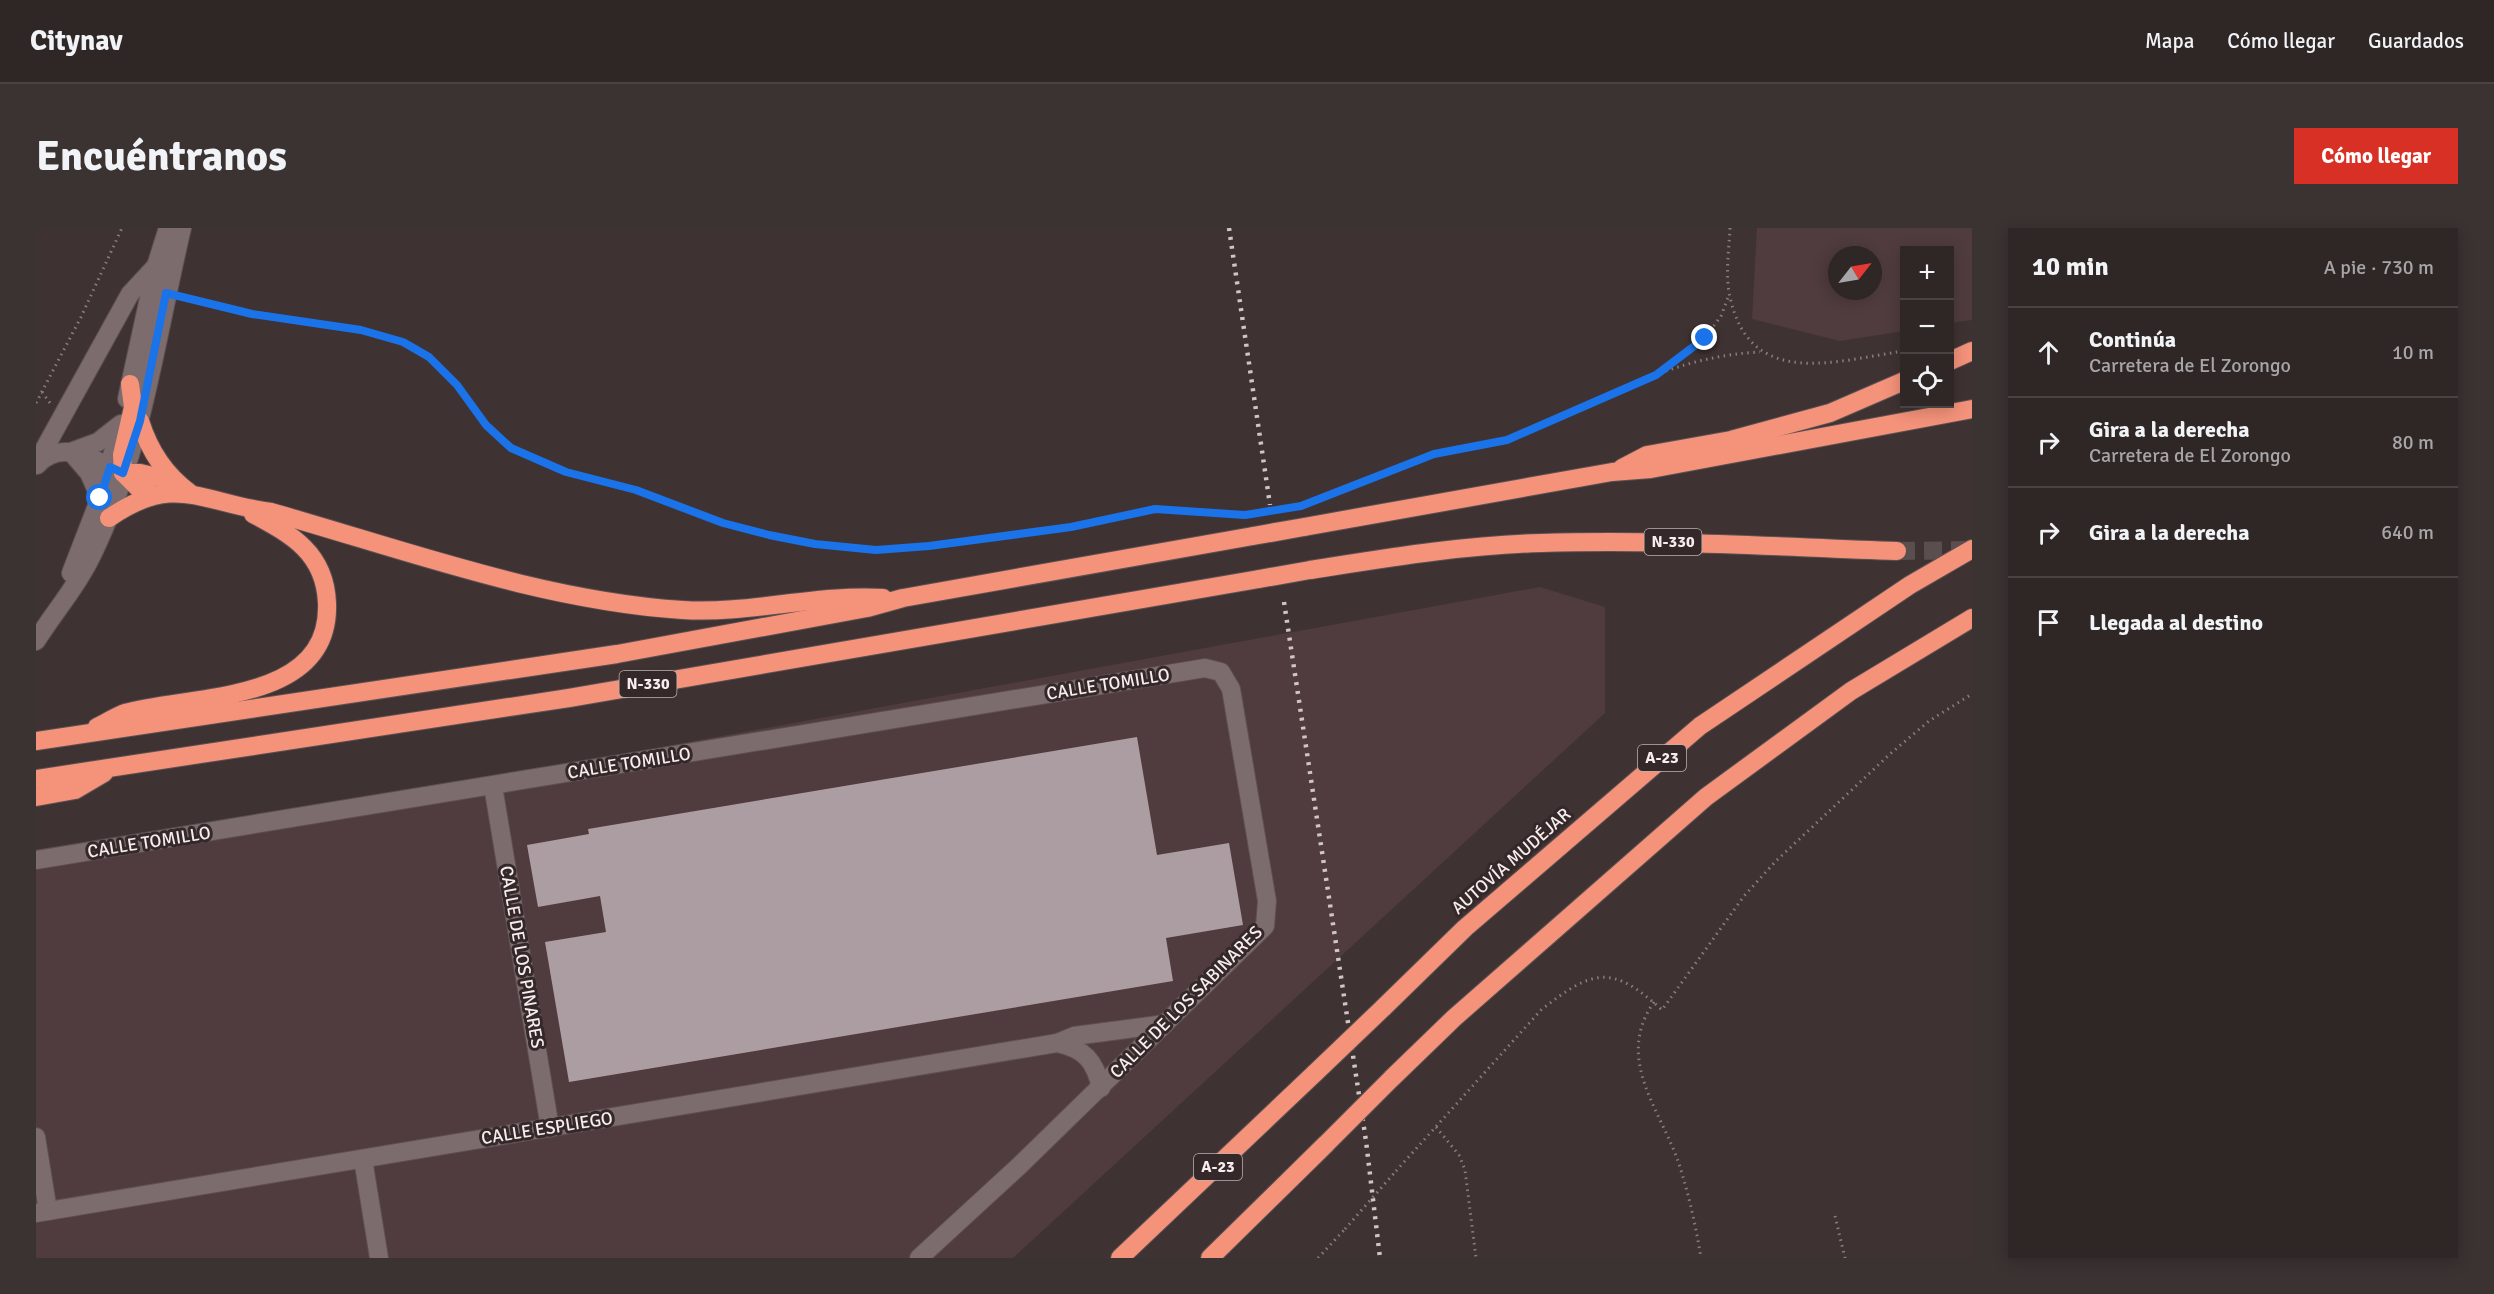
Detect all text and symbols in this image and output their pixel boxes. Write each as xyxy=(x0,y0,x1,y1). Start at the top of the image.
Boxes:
text: Citynav xyxy=(30,24,123,58)
text: Mapa xyxy=(2145,28,2194,54)
text: Cómo llegar xyxy=(2227,28,2335,54)
text: Guardados xyxy=(2368,28,2464,54)
button: Cómo llegar xyxy=(2294,128,2458,184)
text: Encuéntranos xyxy=(36,131,287,182)
north arrow xyxy=(1828,246,1882,300)
map controls xyxy=(1900,246,1954,408)
button: + xyxy=(1900,246,1954,300)
text: 10 min xyxy=(2032,251,2109,283)
text: A pie · 730 m xyxy=(2324,255,2434,280)
button: − xyxy=(1900,300,1954,354)
route end xyxy=(1691,324,1717,350)
text: Continúa xyxy=(2089,326,2176,353)
icon: ahead xyxy=(2032,336,2065,369)
text: 10 m xyxy=(2392,340,2434,365)
text: Carretera de El Zorongo xyxy=(2089,353,2291,378)
button: locate xyxy=(1900,354,1954,408)
text: Gira a la derecha xyxy=(2089,416,2250,443)
icon: right xyxy=(2032,426,2065,459)
text: 80 m xyxy=(2392,430,2434,455)
text: Carretera de El Zorongo xyxy=(2089,443,2291,468)
route start xyxy=(86,484,112,510)
icon: right xyxy=(2032,516,2065,549)
text: Gira a la derecha xyxy=(2089,519,2250,546)
text: 640 m xyxy=(2381,520,2434,545)
road number: N-330 xyxy=(1644,529,1702,555)
icon: arrive xyxy=(2032,606,2065,639)
text: Llegada al destino xyxy=(2089,609,2263,636)
street label: CALLE TOMILLO xyxy=(1045,663,1171,705)
road number: N-330 xyxy=(620,671,676,697)
street label: CALLE TOMILLO xyxy=(566,742,692,784)
road number: A-23 xyxy=(1638,745,1686,771)
street label: AUTOVÍA MUDÉJAR xyxy=(1447,803,1575,919)
street label: CALLE TOMILLO xyxy=(86,821,212,863)
street label: CALLE DE LOS PINARES xyxy=(495,864,549,1050)
street label: CALLE DE LOS SABINARES xyxy=(1105,921,1267,1083)
street label: CALLE ESPLIEGO xyxy=(480,1107,614,1149)
road number: A-23 xyxy=(1194,1154,1242,1180)

